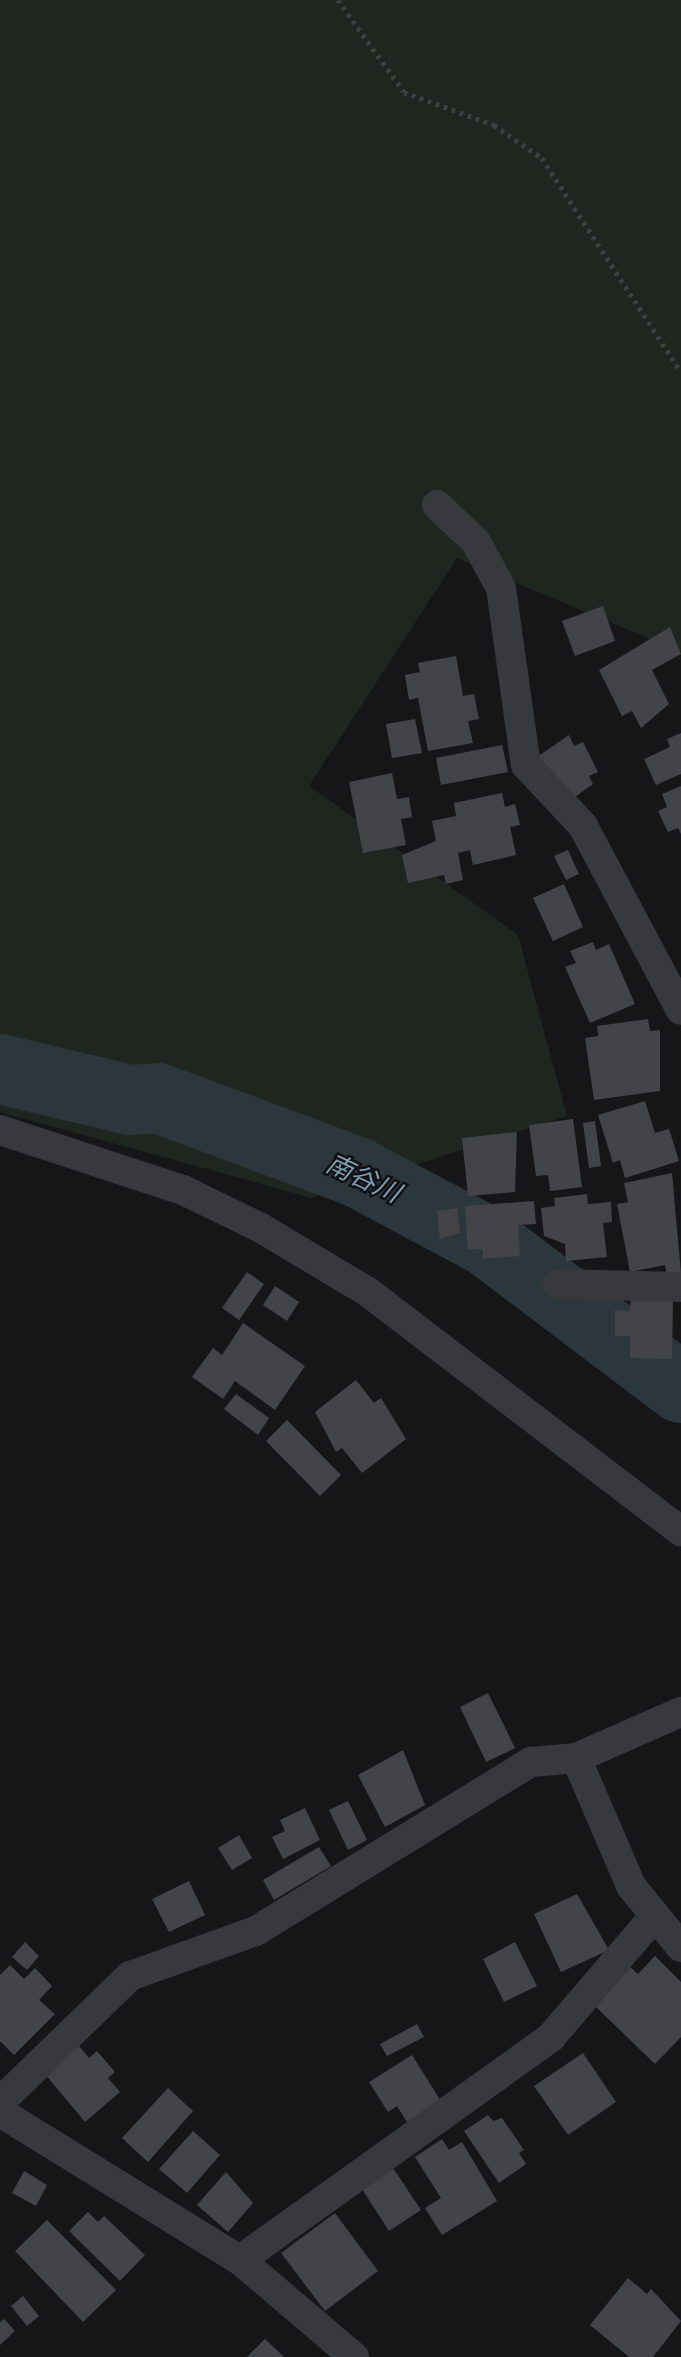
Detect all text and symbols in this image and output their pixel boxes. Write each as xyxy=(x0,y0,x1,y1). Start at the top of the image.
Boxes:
water label: 南谷川 xyxy=(321,1148,405,1210)

